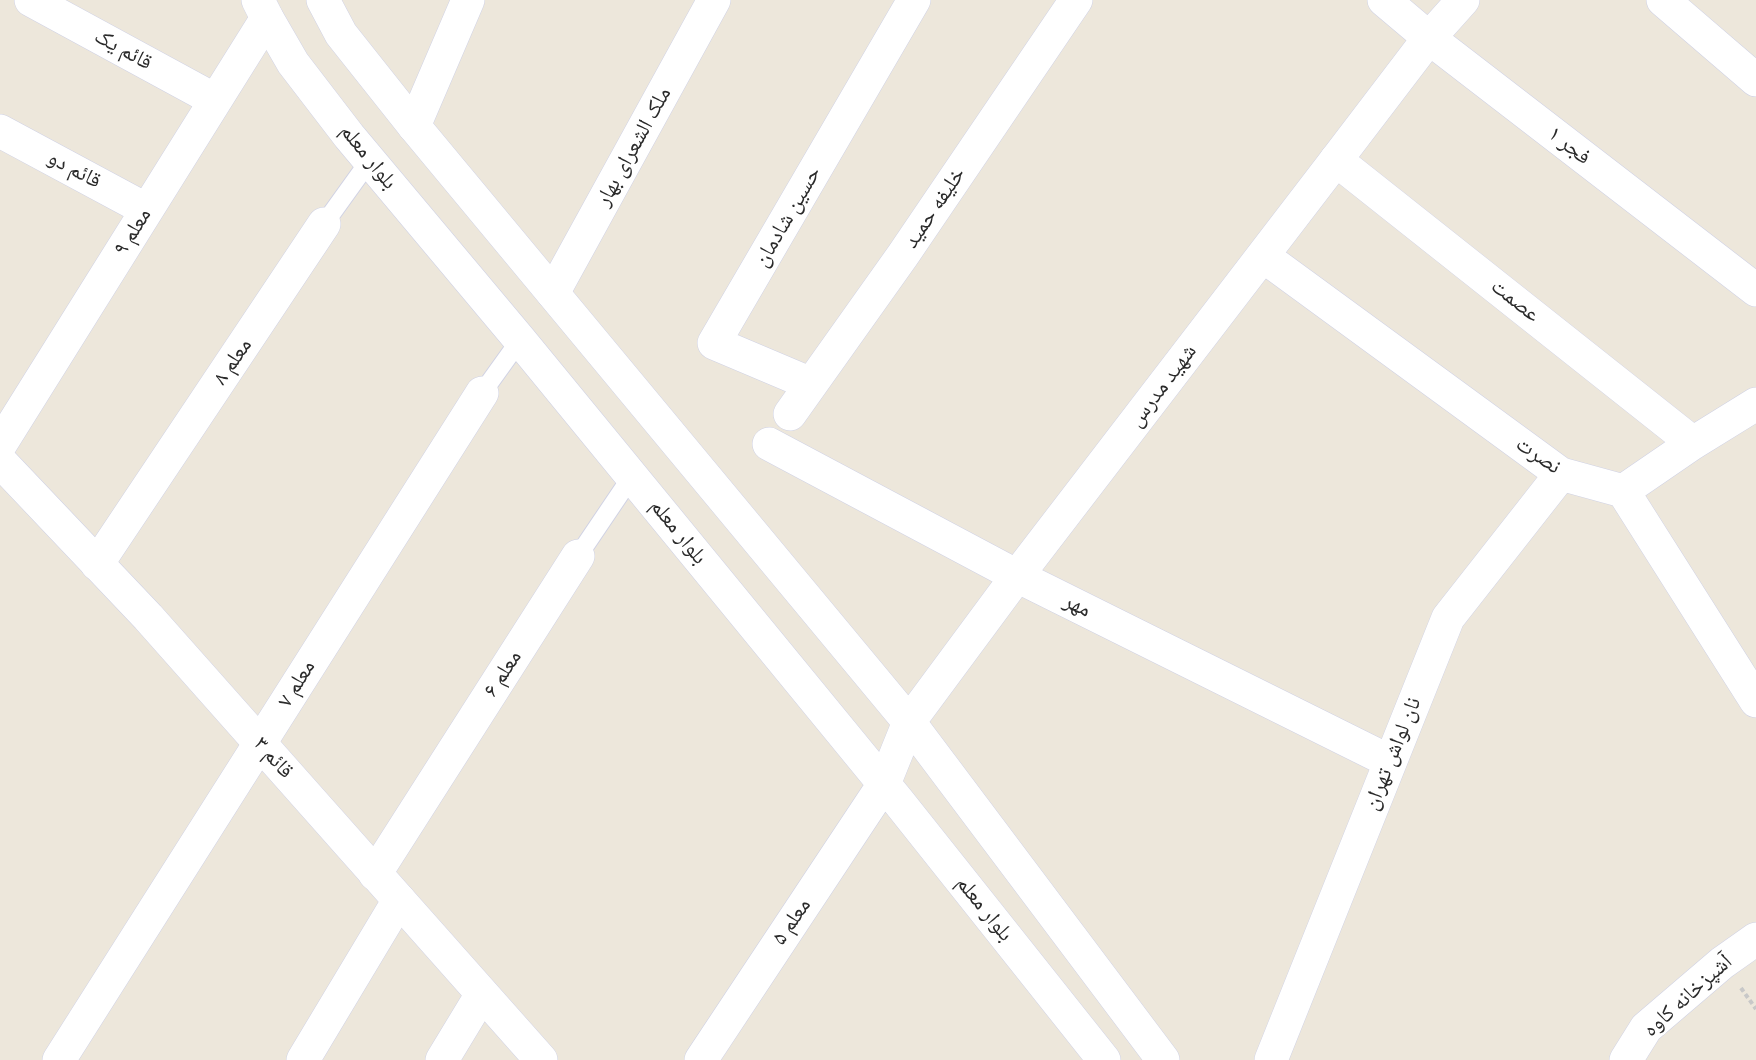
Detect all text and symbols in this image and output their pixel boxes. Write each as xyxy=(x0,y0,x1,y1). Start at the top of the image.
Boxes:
street label: قائم یک xyxy=(90,23,156,77)
street label: ملک الشعرای بهار xyxy=(590,83,678,211)
street label: بلوار معلم xyxy=(334,119,402,195)
street label: فجر ۱ xyxy=(1542,121,1596,171)
street label: قائم دو xyxy=(43,145,105,195)
street label: حسین شادمان xyxy=(749,162,827,272)
street label: خلیفه حمید xyxy=(898,162,972,254)
street label: معلم ۹ xyxy=(108,203,158,261)
street label: عصمت xyxy=(1485,274,1545,328)
street label: معلم ۸ xyxy=(208,334,258,390)
street label: شهید مدرس xyxy=(1123,339,1203,433)
street label: نصرت xyxy=(1510,431,1566,481)
street label: بلوار معلم xyxy=(644,494,712,570)
street label: مهر xyxy=(1059,588,1095,624)
street label: معلم ۶ xyxy=(478,645,528,703)
street label: معلم ۷ xyxy=(272,655,322,713)
street label: نان لواش تهران xyxy=(1358,694,1428,814)
street label: قائم ۳ xyxy=(247,732,299,784)
street label: بلوار معلم xyxy=(950,871,1018,947)
street label: معلم ۵ xyxy=(767,894,817,950)
street label: آشپزخانه کاوه xyxy=(1638,949,1738,1043)

